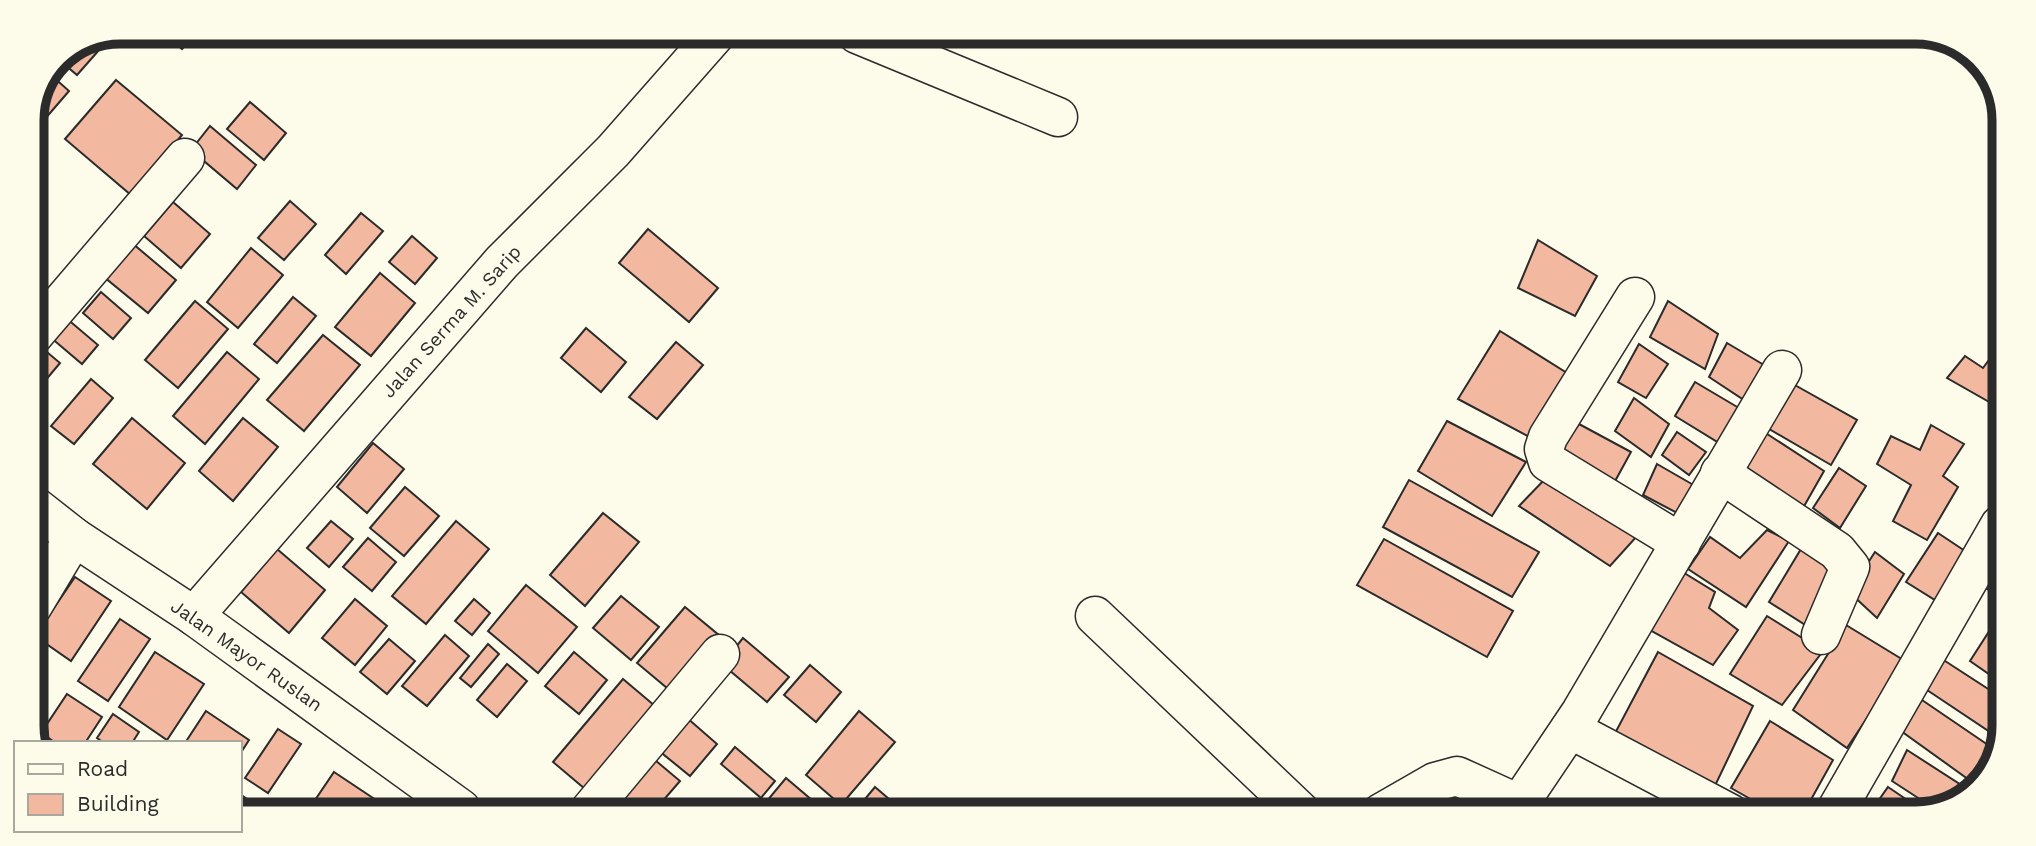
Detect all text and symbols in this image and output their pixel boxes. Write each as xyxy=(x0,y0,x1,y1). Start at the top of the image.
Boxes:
street label: Jalan Serma M. Sarip xyxy=(377,240,526,402)
street label: Jalan Mayor Ruslan xyxy=(166,594,327,716)
legend xyxy=(14,741,242,832)
text: Road xyxy=(77,756,128,781)
text: Building xyxy=(77,791,159,816)

